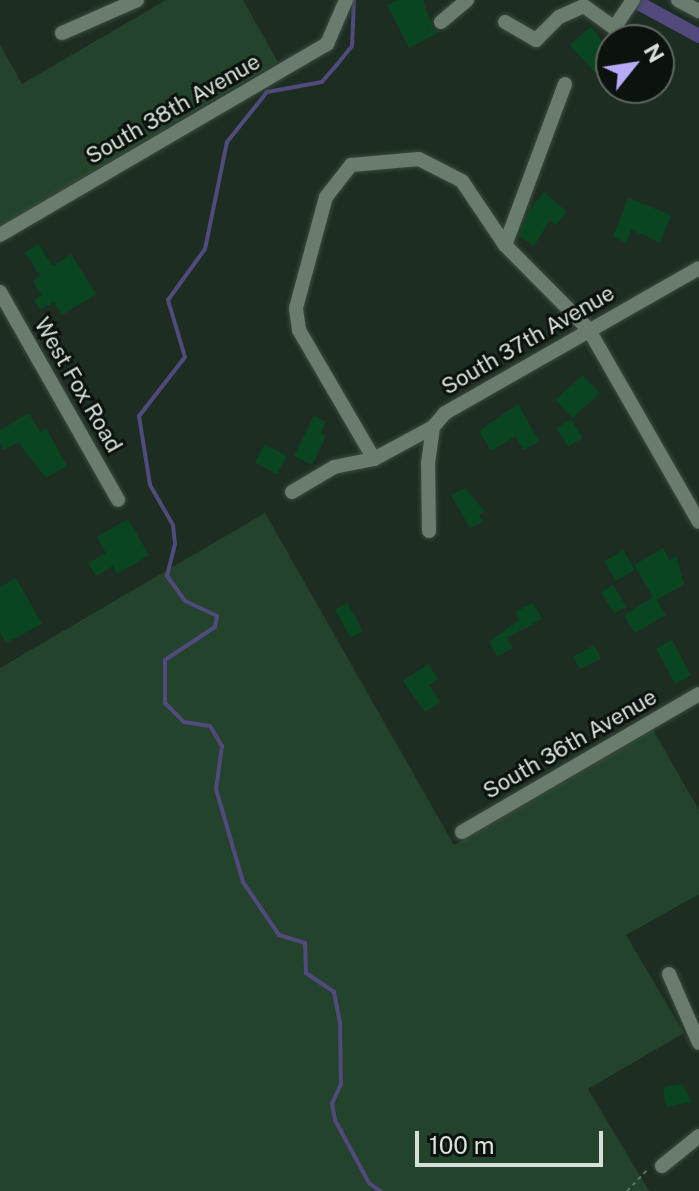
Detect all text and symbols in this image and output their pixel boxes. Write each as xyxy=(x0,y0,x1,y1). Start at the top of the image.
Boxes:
north arrow xyxy=(595,24,675,104)
text: N xyxy=(638,39,670,67)
street label: South 38th Avenue xyxy=(81,48,265,170)
street label: South 37th Avenue xyxy=(437,280,619,400)
street label: West Fox Road xyxy=(29,313,127,457)
street label: South 36th Avenue xyxy=(479,684,661,804)
scale bar xyxy=(419,1115,607,1165)
text: 100 m xyxy=(429,1131,495,1159)

